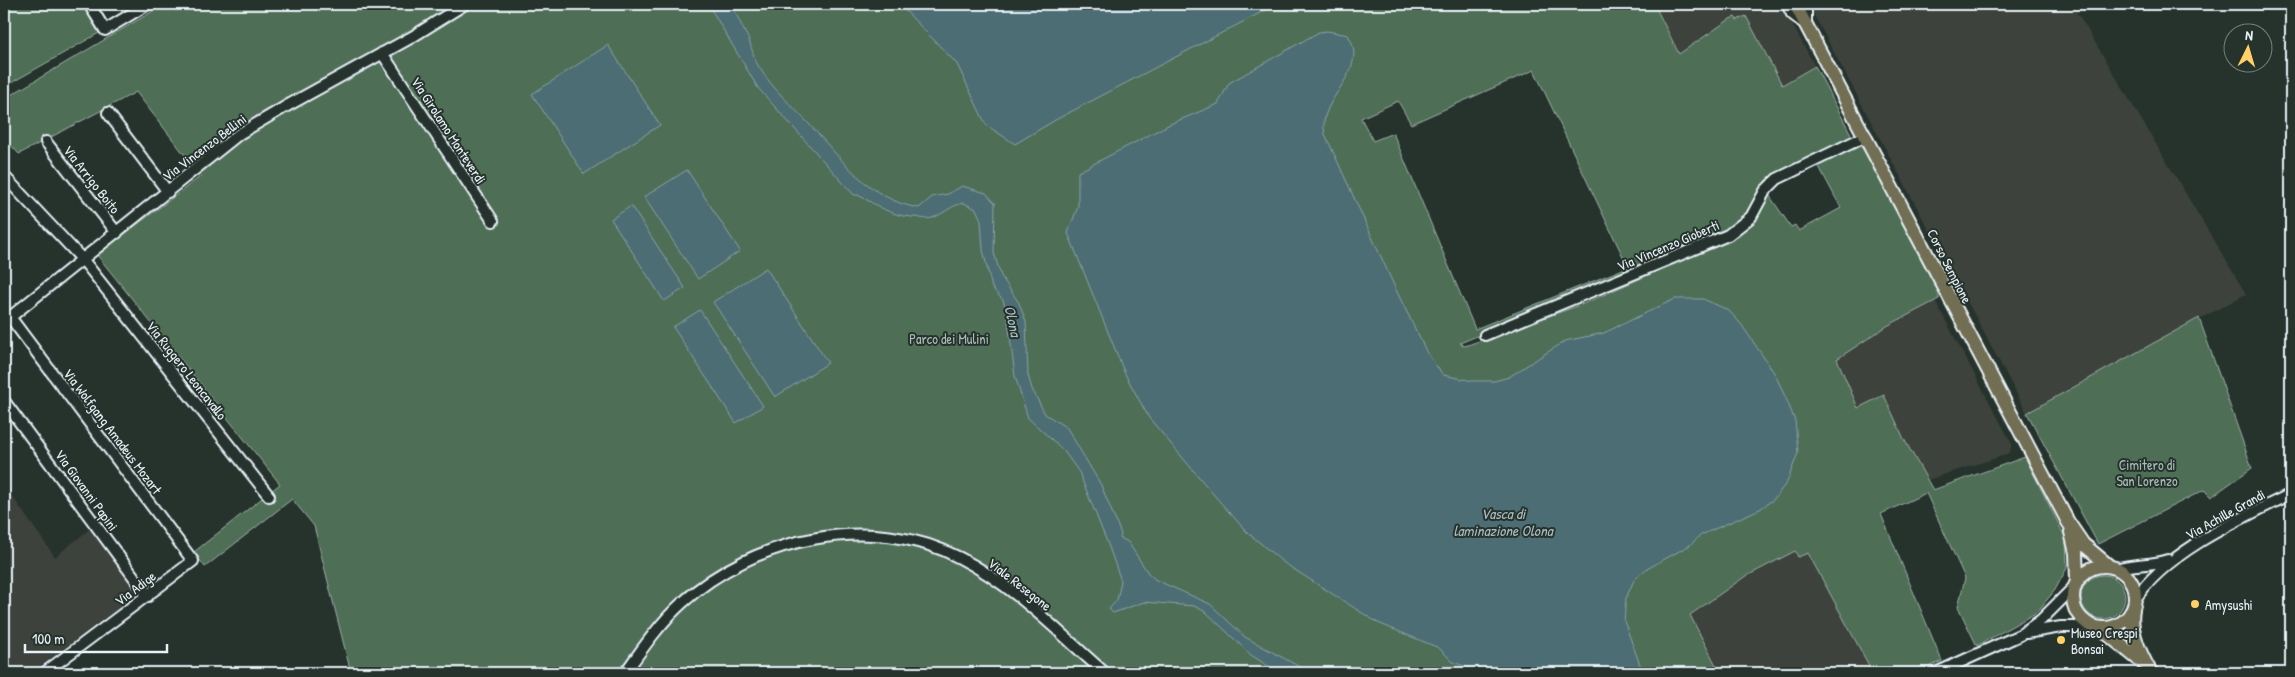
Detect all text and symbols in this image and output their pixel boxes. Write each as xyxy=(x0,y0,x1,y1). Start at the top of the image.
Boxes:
north arrow xyxy=(2222,22,2272,72)
text: N xyxy=(2245,25,2254,44)
street label: Via Girolamo Monteverdi xyxy=(407,73,491,187)
street label: Via Vincenzo Bellini xyxy=(158,109,250,185)
street label: Via Arrigo Boito xyxy=(59,141,125,218)
street label: Via Vincenzo Gioberti xyxy=(1614,215,1722,275)
street label: Corso Sempione xyxy=(1922,226,1977,307)
water label: Olona xyxy=(999,304,1027,341)
street label: Via Ruggero Leoncavallo xyxy=(142,317,232,424)
park label: Parco dei Mulini xyxy=(909,329,989,348)
street label: Via Wolfgang Amadeus Mozart xyxy=(59,364,167,499)
street label: Via Giovanni Papini xyxy=(50,446,123,535)
park label: Cimitero di San Lorenzo xyxy=(2116,455,2178,490)
street label: Via Achille Grandi xyxy=(2182,484,2268,544)
water label: Vasca di laminazione Olona xyxy=(1453,503,1555,541)
street label: Viale Resegone xyxy=(984,553,1056,616)
street label: Via Adige xyxy=(111,566,160,611)
place label: Amysushi xyxy=(2205,595,2253,615)
marker: Amysushi xyxy=(2189,598,2201,610)
scale bar xyxy=(25,622,168,654)
place label: Museo Crespi Bonsai xyxy=(2071,623,2138,658)
text: 100 m xyxy=(32,628,65,649)
marker: Museo Crespi Bonsai xyxy=(2055,634,2067,646)

